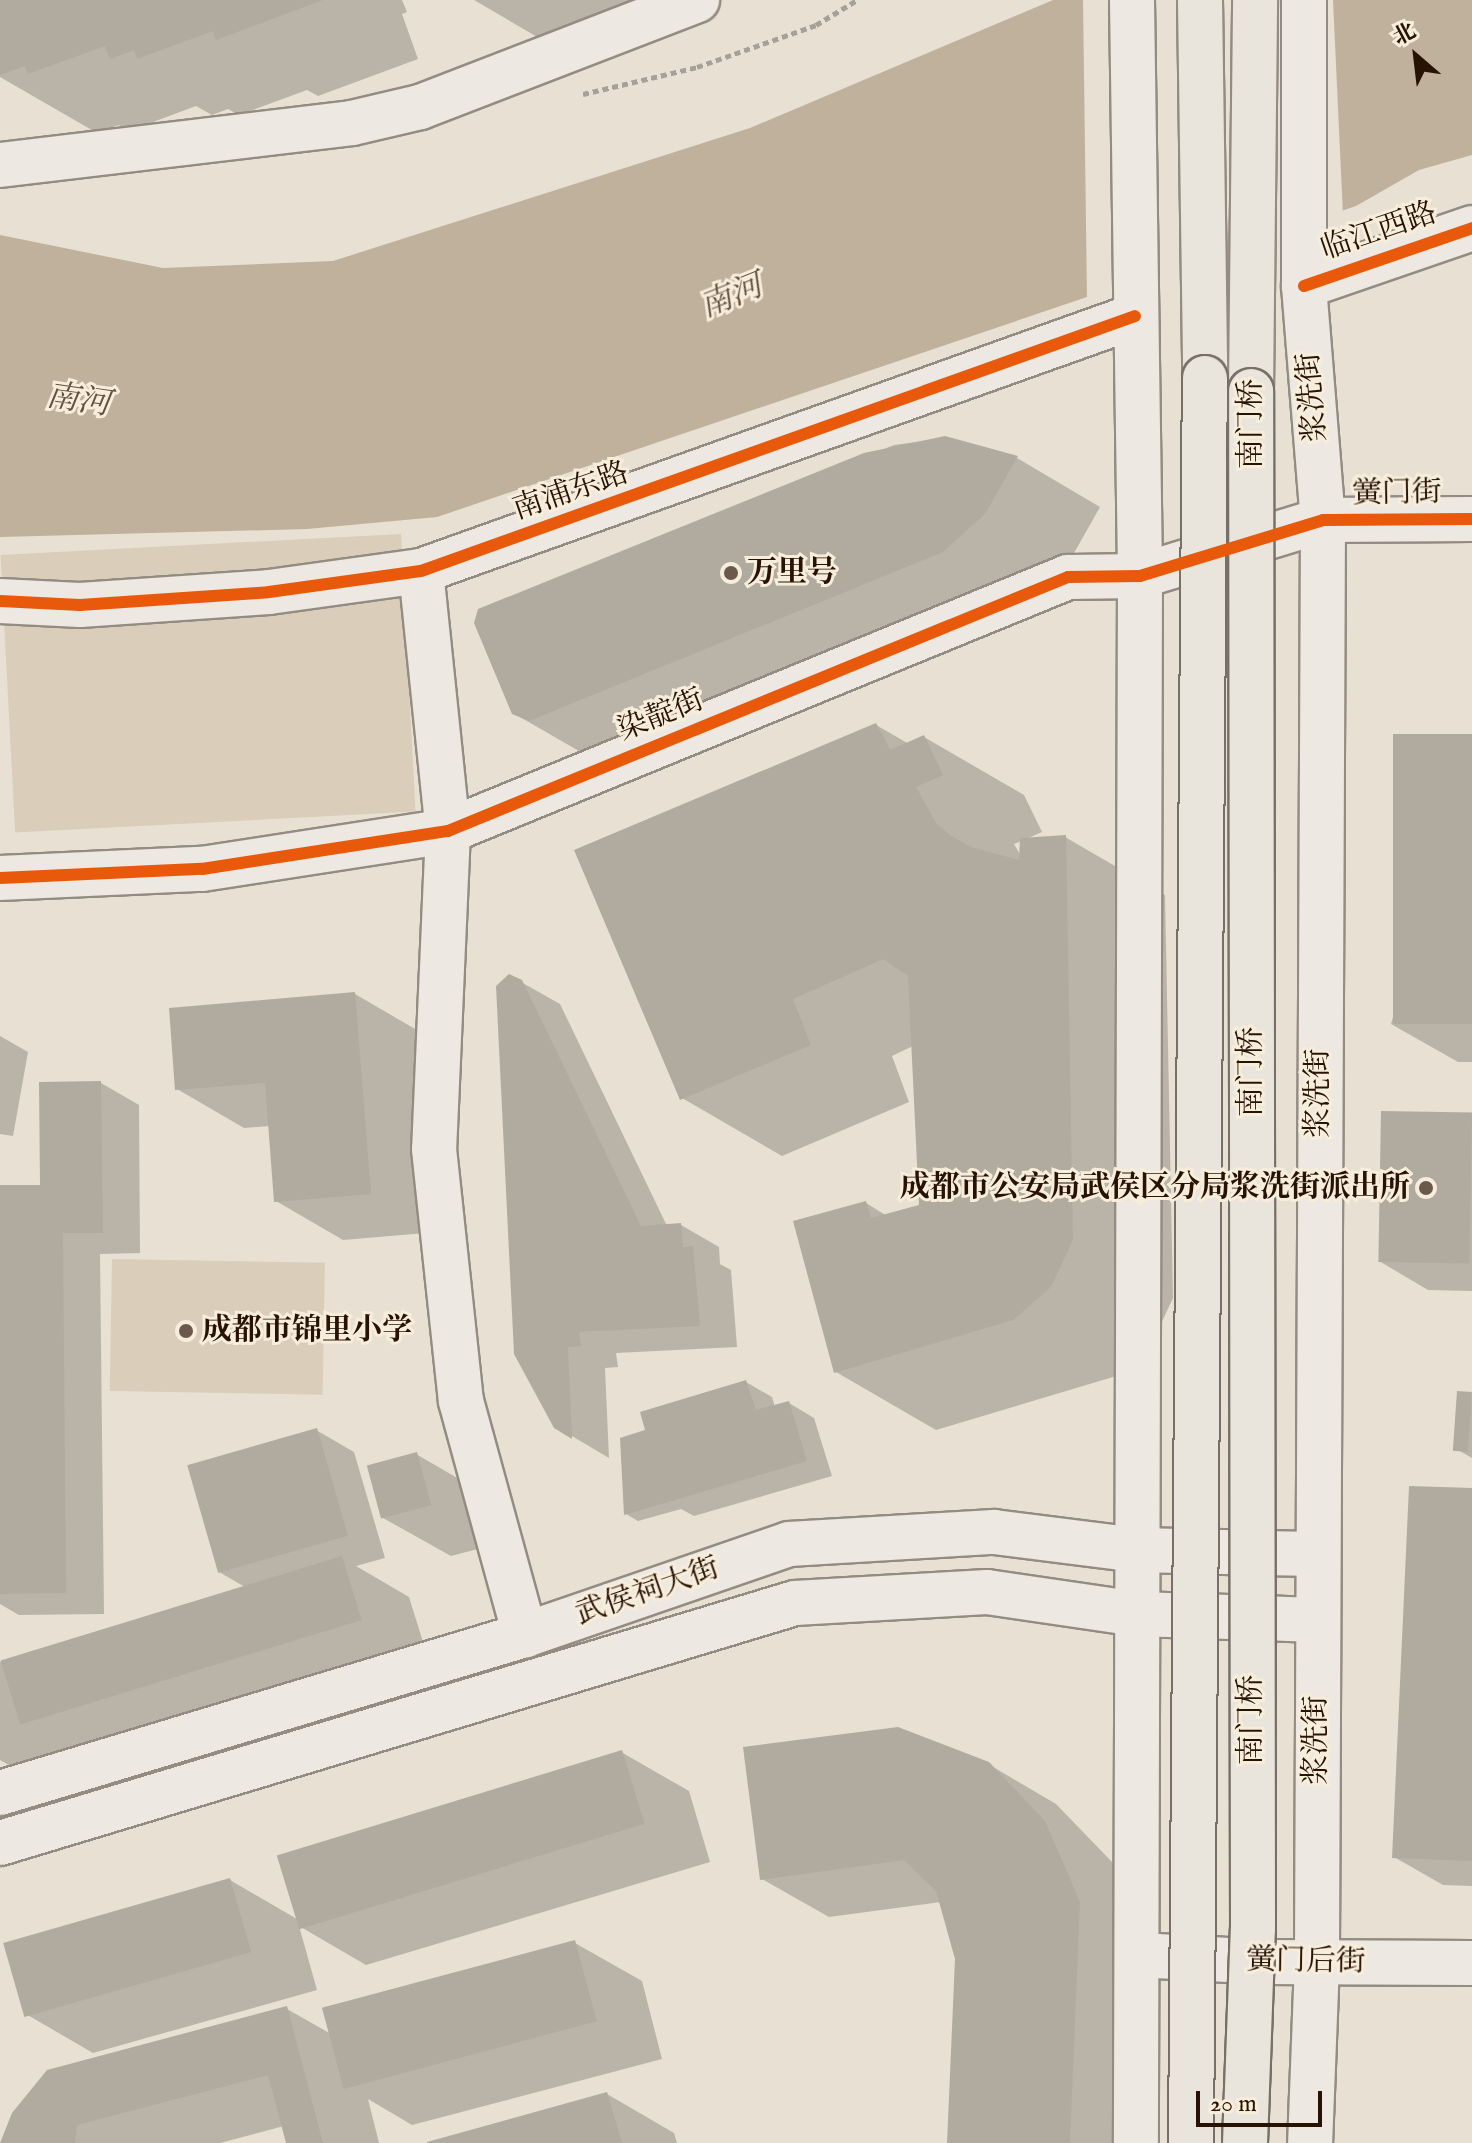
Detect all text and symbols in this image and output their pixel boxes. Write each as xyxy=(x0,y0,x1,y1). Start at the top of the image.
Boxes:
north arrow xyxy=(1376,16,1456,96)
text: 北 xyxy=(1388,17,1421,52)
street label: 临江西路 xyxy=(1316,195,1442,269)
water label: 南河 xyxy=(695,268,769,328)
street label: 浆洗街 xyxy=(1291,351,1335,443)
water label: 南河 xyxy=(44,379,112,425)
street label: 南门桥 xyxy=(1234,379,1270,469)
street label: 南浦东路 xyxy=(508,455,634,529)
street label: 黉门街 xyxy=(1352,475,1442,513)
place label: 万里号 xyxy=(747,555,837,591)
marker: 万里号 xyxy=(722,564,740,582)
street label: 染靛街 xyxy=(613,682,709,750)
street label: 南门桥 xyxy=(1234,1027,1270,1117)
street label: 浆洗街 xyxy=(1301,1048,1337,1138)
place label: 成都市公安局武侯区分局浆洗街派出所 xyxy=(900,1170,1410,1206)
marker: 成都市公安局武侯区分局浆洗街派出所 xyxy=(1417,1179,1435,1197)
place label: 成都市锦里小学 xyxy=(202,1313,412,1349)
marker: 成都市锦里小学 xyxy=(177,1322,195,1340)
street label: 武侯祠大街 xyxy=(571,1551,725,1633)
street label: 南门桥 xyxy=(1234,1675,1270,1765)
street label: 浆洗街 xyxy=(1299,1695,1335,1785)
street label: 黉门后街 xyxy=(1246,1943,1366,1981)
scale bar xyxy=(1200,2075,1326,2125)
text: 20 m xyxy=(1210,2089,1257,2120)

